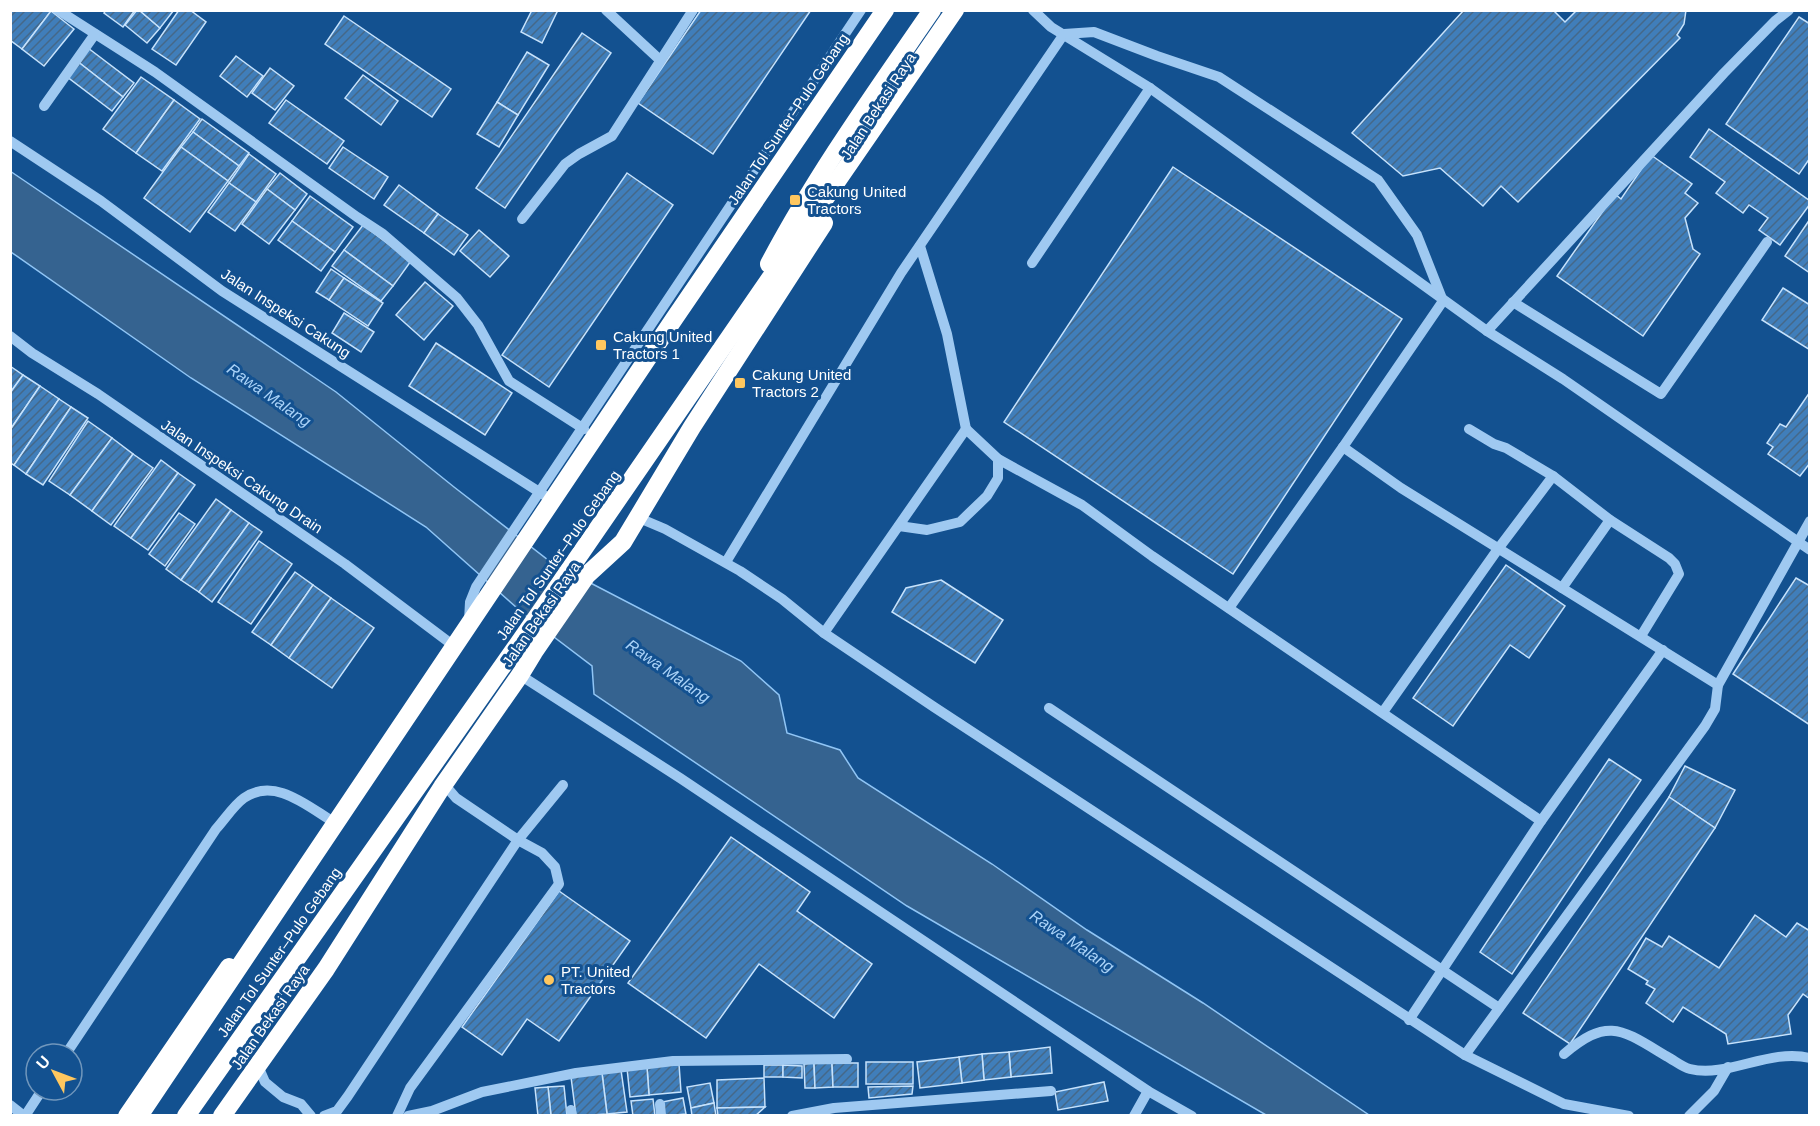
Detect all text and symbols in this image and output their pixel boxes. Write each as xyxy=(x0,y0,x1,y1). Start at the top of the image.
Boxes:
street label: Jalan Tol Sunter–Pulo Gebang xyxy=(724,30,852,208)
street label: Jalan Bekasi Raya xyxy=(837,49,919,163)
place label: Cakung United Tractors xyxy=(807,183,906,217)
marker: Cakung United Tractors xyxy=(788,193,802,207)
street label: Jalan Inspeksi Cakung xyxy=(218,265,354,361)
place label: Cakung United Tractors 1 xyxy=(613,328,712,362)
marker: Cakung United Tractors 1 xyxy=(594,338,608,352)
water label: Rawa Malang xyxy=(224,360,314,430)
place label: Cakung United Tractors 2 xyxy=(752,366,851,400)
marker: Cakung United Tractors 2 xyxy=(733,376,747,390)
street label: Jalan Inspeksi Cakung Drain xyxy=(158,416,326,536)
street label: Jalan Tol Sunter–Pulo Gebang xyxy=(493,467,623,643)
street label: Jalan Bekasi Raya xyxy=(498,558,584,670)
water label: Rawa Malang xyxy=(623,636,713,706)
street label: Jalan Tol Sunter–Pulo Gebang xyxy=(214,864,344,1040)
water label: Rawa Malang xyxy=(1027,907,1117,975)
street label: Jalan Bekasi Raya xyxy=(227,961,313,1073)
place label: PT. United Tractors xyxy=(561,963,630,997)
marker: PT. United Tractors xyxy=(542,973,556,987)
north arrow xyxy=(24,1042,84,1102)
text: U xyxy=(33,1053,53,1072)

